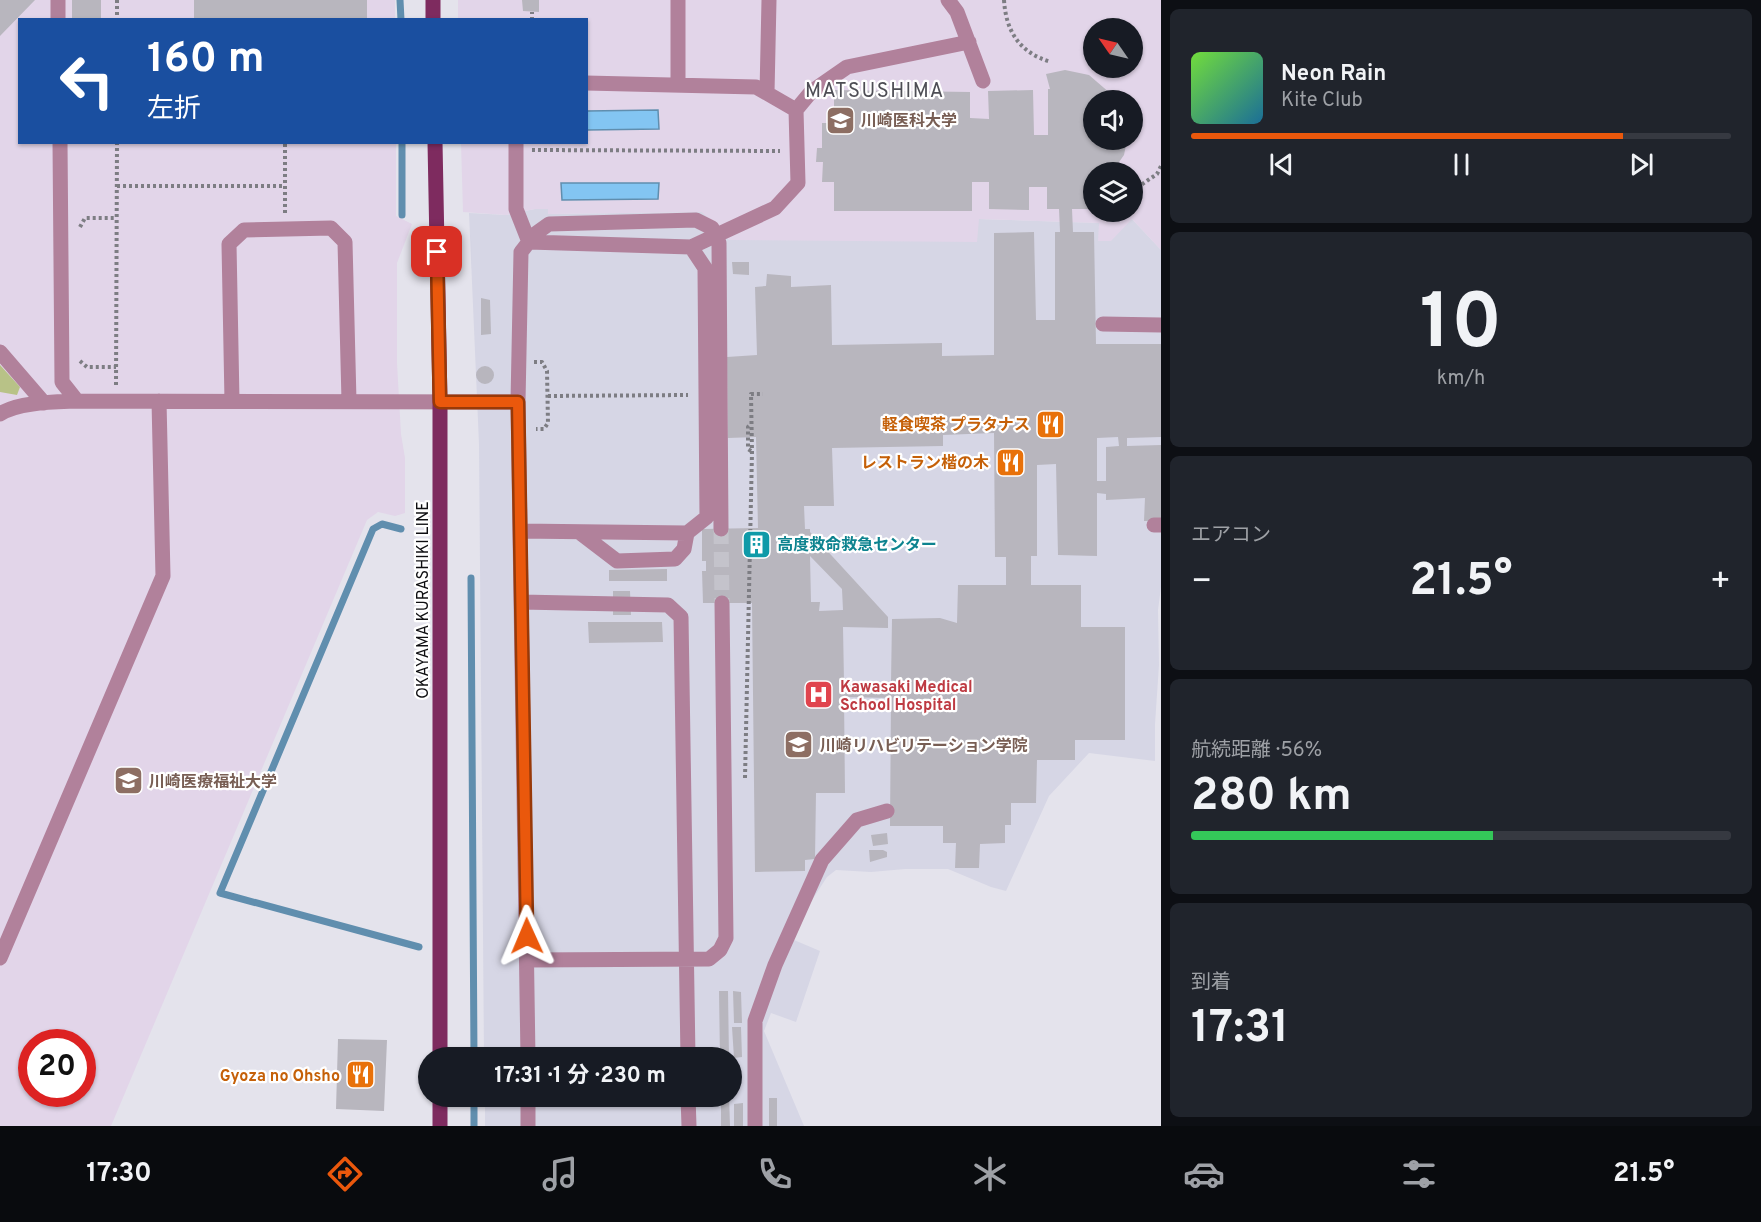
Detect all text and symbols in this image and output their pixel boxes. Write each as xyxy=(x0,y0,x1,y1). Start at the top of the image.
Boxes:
north arrow xyxy=(1083,18,1143,78)
map controls xyxy=(1083,18,1143,222)
text: 160 m xyxy=(147,34,265,87)
icon: left xyxy=(48,42,126,120)
text: Neon Rain xyxy=(1281,61,1386,88)
district label: MATSUSHIMA xyxy=(805,79,945,105)
text: Kite Club xyxy=(1281,88,1363,114)
button: sound xyxy=(1083,90,1143,150)
text: 左折 xyxy=(147,93,201,127)
school or university icon: 川崎医科大学 xyxy=(824,104,856,136)
place label: 川崎医科大学 xyxy=(861,112,957,132)
icon: previous xyxy=(1265,148,1298,181)
icon: pause xyxy=(1445,148,1478,181)
icon: next xyxy=(1625,148,1658,181)
button: layers xyxy=(1083,162,1143,222)
pin xyxy=(411,226,462,277)
icon: arrive xyxy=(420,235,453,268)
text: 10 xyxy=(1420,277,1502,376)
text: km/h xyxy=(1437,366,1485,392)
restaurant icon: 軽食喫茶 プラタナス xyxy=(1035,408,1067,440)
place label: 軽食喫茶 プラタナス xyxy=(882,416,1030,436)
restaurant icon: レストラン楷の木 xyxy=(994,446,1026,478)
place label: レストラン楷の木 xyxy=(861,453,989,474)
street label: OKAYAMA KURASHIKI LINE xyxy=(414,501,434,699)
text: エアコン xyxy=(1191,523,1271,549)
building icon: 高度救命救急センター xyxy=(740,528,772,560)
place label: 高度救命救急センター xyxy=(777,536,937,556)
text: 21.5° xyxy=(1410,554,1512,611)
text: − xyxy=(1191,562,1212,604)
text: + xyxy=(1710,562,1731,604)
place label: Kawasaki Medical School Hospital xyxy=(840,678,973,716)
hospital icon: Kawasaki Medical School Hospital xyxy=(803,679,835,711)
school or university icon: 川崎リハビリテーション学院 xyxy=(783,729,815,761)
place label: 川崎リハビリテーション学院 xyxy=(820,737,1028,757)
text: 航続距離 · 56% xyxy=(1191,738,1322,764)
school or university icon: 川崎医療福祉大学 xyxy=(112,765,144,797)
text: 280 km xyxy=(1191,769,1352,826)
place label: 川崎医療福祉大学 xyxy=(149,773,277,793)
position arrow xyxy=(495,904,559,968)
text: 到着 xyxy=(1191,970,1231,996)
text: 17:31 xyxy=(1191,1001,1289,1058)
speed limit sign: 20 xyxy=(18,1029,96,1107)
restaurant icon: Gyoza no Ohsho xyxy=(345,1059,377,1091)
text: 17:31 · 1 分 · 230 m xyxy=(494,1063,666,1090)
place label: Gyoza no Ohsho xyxy=(220,1067,340,1087)
icon: directions xyxy=(324,1153,366,1195)
icon: music xyxy=(539,1153,581,1195)
icon: phone xyxy=(754,1153,796,1195)
icon: climate xyxy=(969,1153,1011,1195)
icon: car xyxy=(1183,1153,1225,1195)
icon: filters xyxy=(1398,1153,1440,1195)
text: 17:30 xyxy=(86,1157,152,1191)
text: 21.5° xyxy=(1613,1157,1675,1191)

